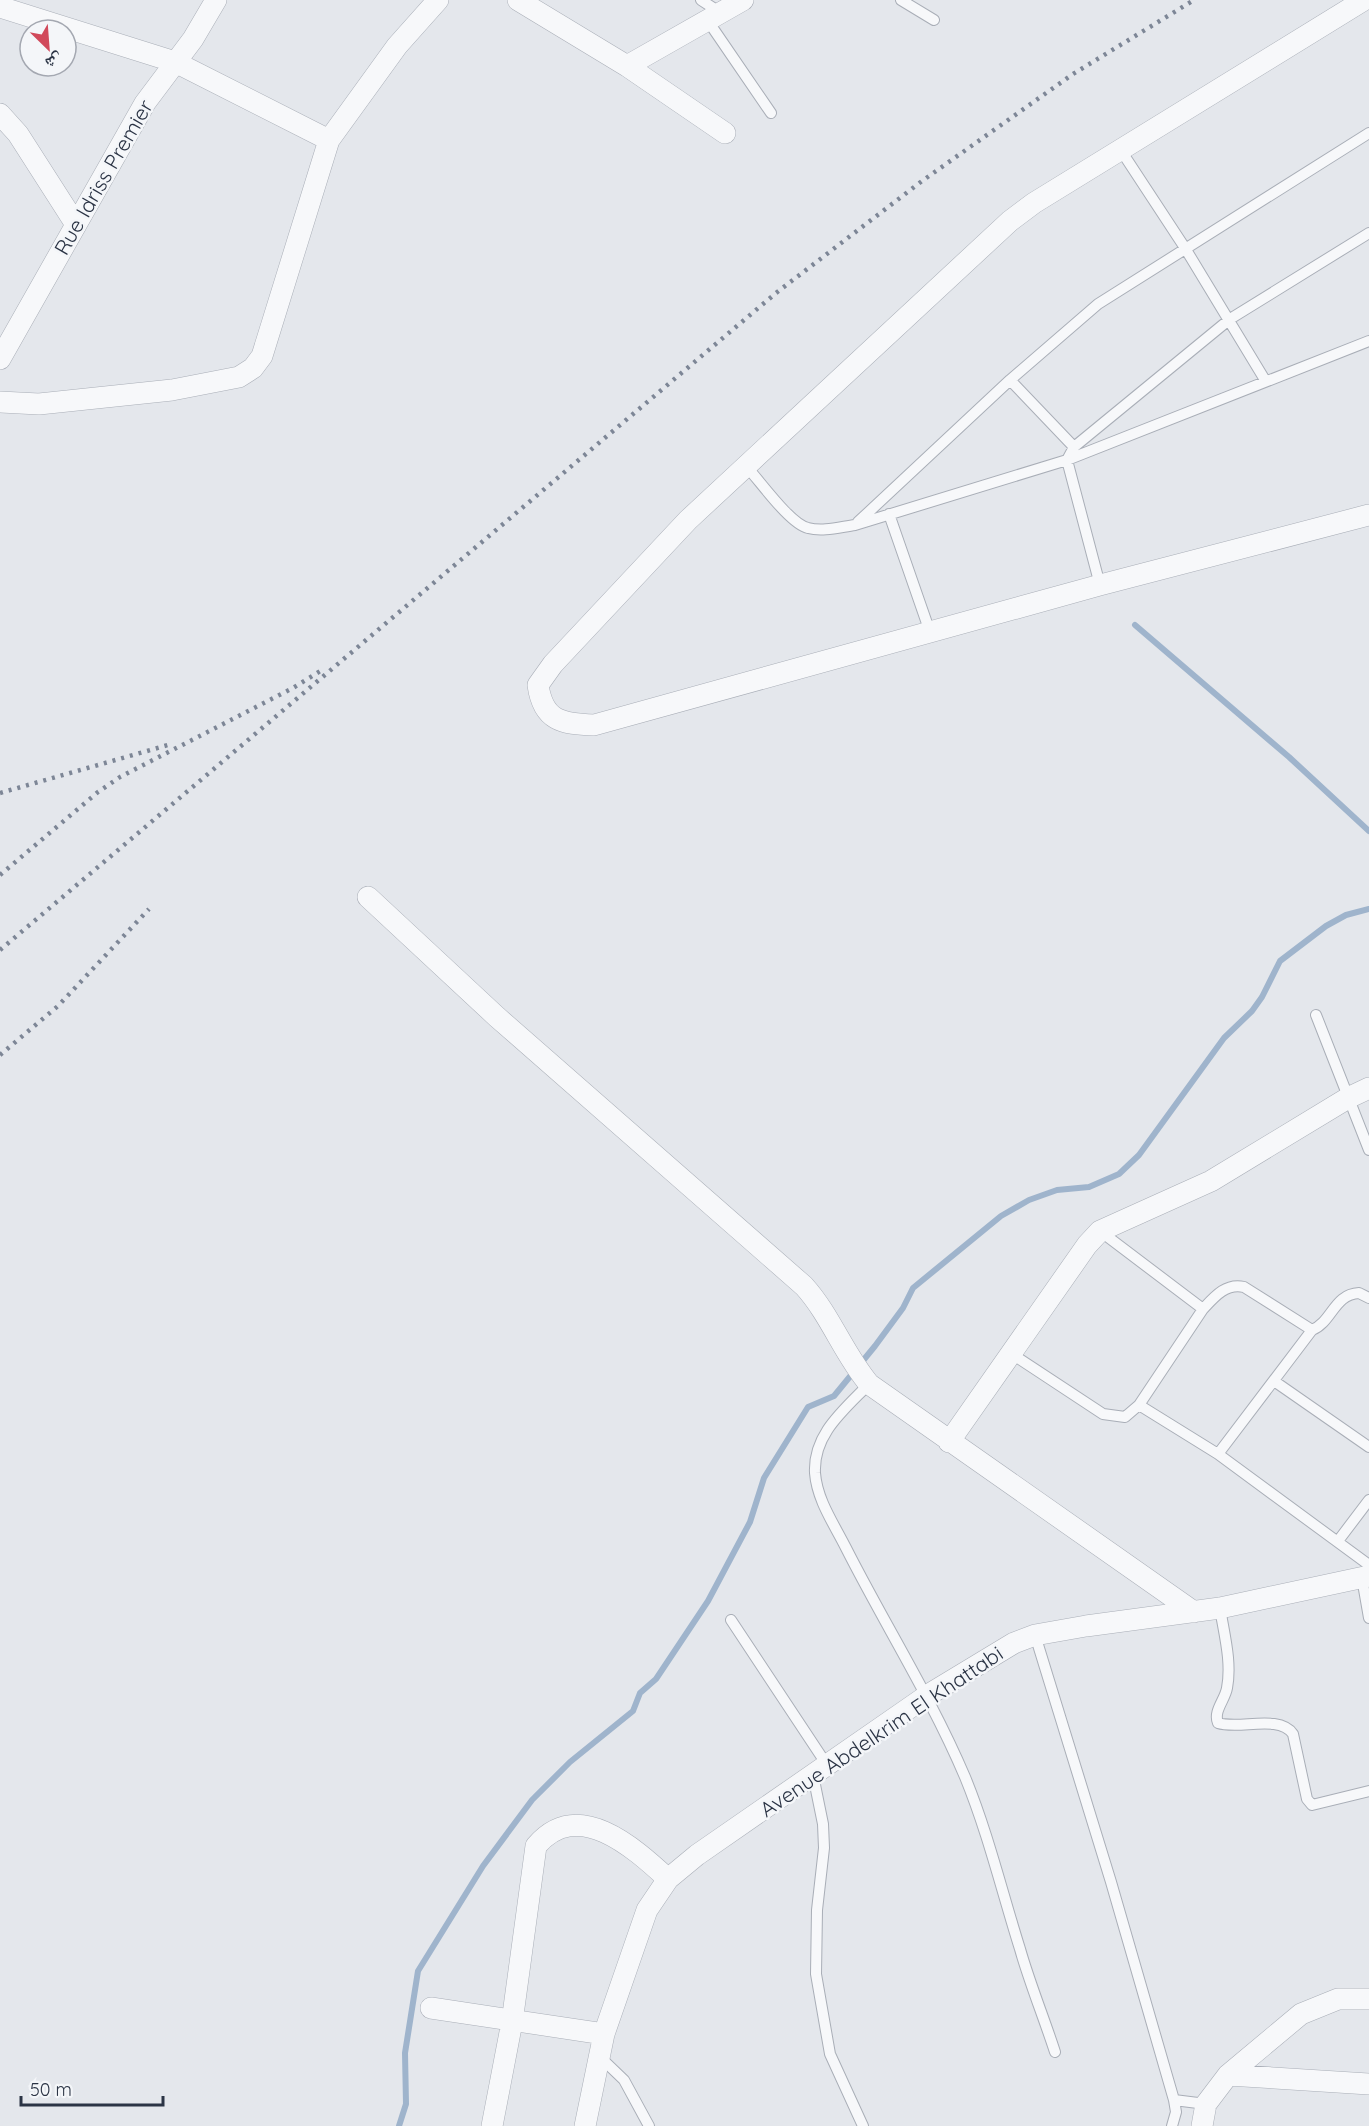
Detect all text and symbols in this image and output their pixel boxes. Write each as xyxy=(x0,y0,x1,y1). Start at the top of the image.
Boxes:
north arrow xyxy=(18,18,78,78)
text: ش xyxy=(42,49,66,74)
street label: Rue Idriss Premier xyxy=(48,95,158,259)
street label: Avenue Abdelkrim El Khattabi xyxy=(755,1640,1007,1822)
scale bar xyxy=(21,2069,164,2107)
text: 50 m xyxy=(30,2078,72,2101)

